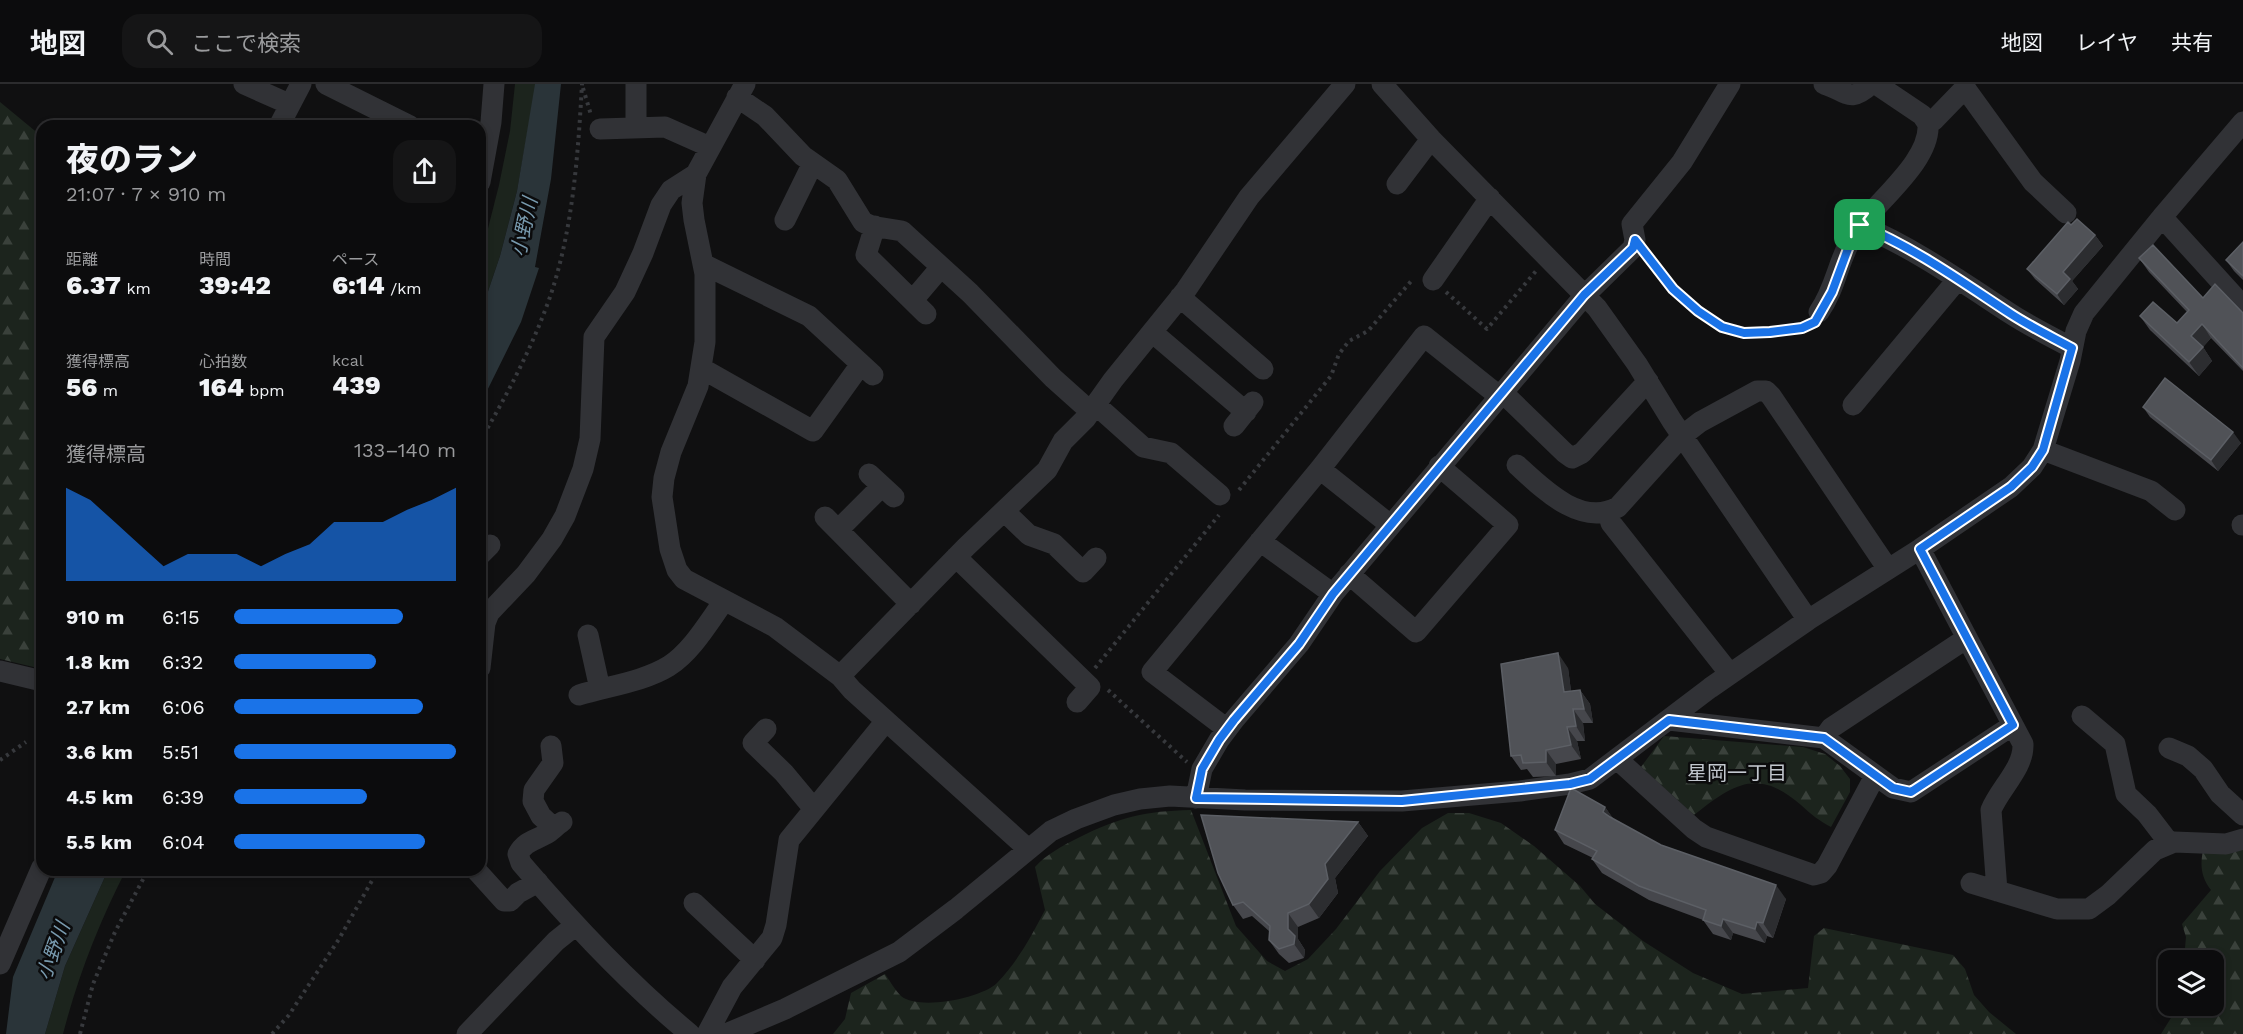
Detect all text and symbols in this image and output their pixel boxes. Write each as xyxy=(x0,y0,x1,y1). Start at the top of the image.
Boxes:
search box xyxy=(122,14,542,68)
icon: search xyxy=(143,25,176,58)
text: 地図 xyxy=(30,27,86,60)
text: 地図 xyxy=(2001,30,2043,55)
text: レイヤ xyxy=(2076,30,2138,55)
text: 共有 xyxy=(2171,30,2213,55)
text: ここで検索 xyxy=(191,31,301,56)
text: 夜のラン xyxy=(66,140,198,179)
button: share xyxy=(393,140,456,203)
text: 21:07 · 7 × 910 m xyxy=(66,182,226,206)
water label: 小野川 xyxy=(506,193,542,259)
pin xyxy=(1834,199,1885,250)
icon: arrive xyxy=(1843,208,1876,241)
text: 距離 xyxy=(66,250,98,269)
text: 時間 xyxy=(199,250,231,269)
text: ペース xyxy=(332,250,379,269)
text: 6.37 xyxy=(66,270,121,300)
text: 39:42 xyxy=(199,270,271,300)
text: 6:14 xyxy=(332,270,385,300)
text: km xyxy=(121,279,151,298)
text: /km xyxy=(385,279,422,298)
text: kcal xyxy=(332,351,364,370)
text: 獲得標高 xyxy=(66,352,130,371)
text: 心拍数 xyxy=(199,352,247,371)
text: 439 xyxy=(332,370,381,400)
text: 56 xyxy=(66,372,97,402)
text: 164 xyxy=(199,372,244,402)
text: m xyxy=(97,381,118,400)
text: bpm xyxy=(244,381,285,400)
text: 133–140 m xyxy=(354,438,456,462)
text: 獲得標高 xyxy=(66,442,146,466)
text: 910 m xyxy=(66,605,124,629)
text: 6:15 xyxy=(162,605,200,629)
text: 1.8 km xyxy=(66,650,130,674)
text: 6:32 xyxy=(162,650,203,674)
text: 2.7 km xyxy=(66,695,130,719)
text: 6:06 xyxy=(162,695,205,719)
text: 3.6 km xyxy=(66,740,133,764)
text: 5:51 xyxy=(162,740,199,764)
district label: 星岡一丁目 xyxy=(1687,761,1787,785)
text: 4.5 km xyxy=(66,785,133,809)
text: 6:39 xyxy=(162,785,204,809)
text: 5.5 km xyxy=(66,830,132,854)
text: 6:04 xyxy=(162,830,205,854)
water label: 小野川 xyxy=(31,917,75,983)
map controls xyxy=(2158,950,2224,1016)
button: layers xyxy=(2158,950,2224,1016)

